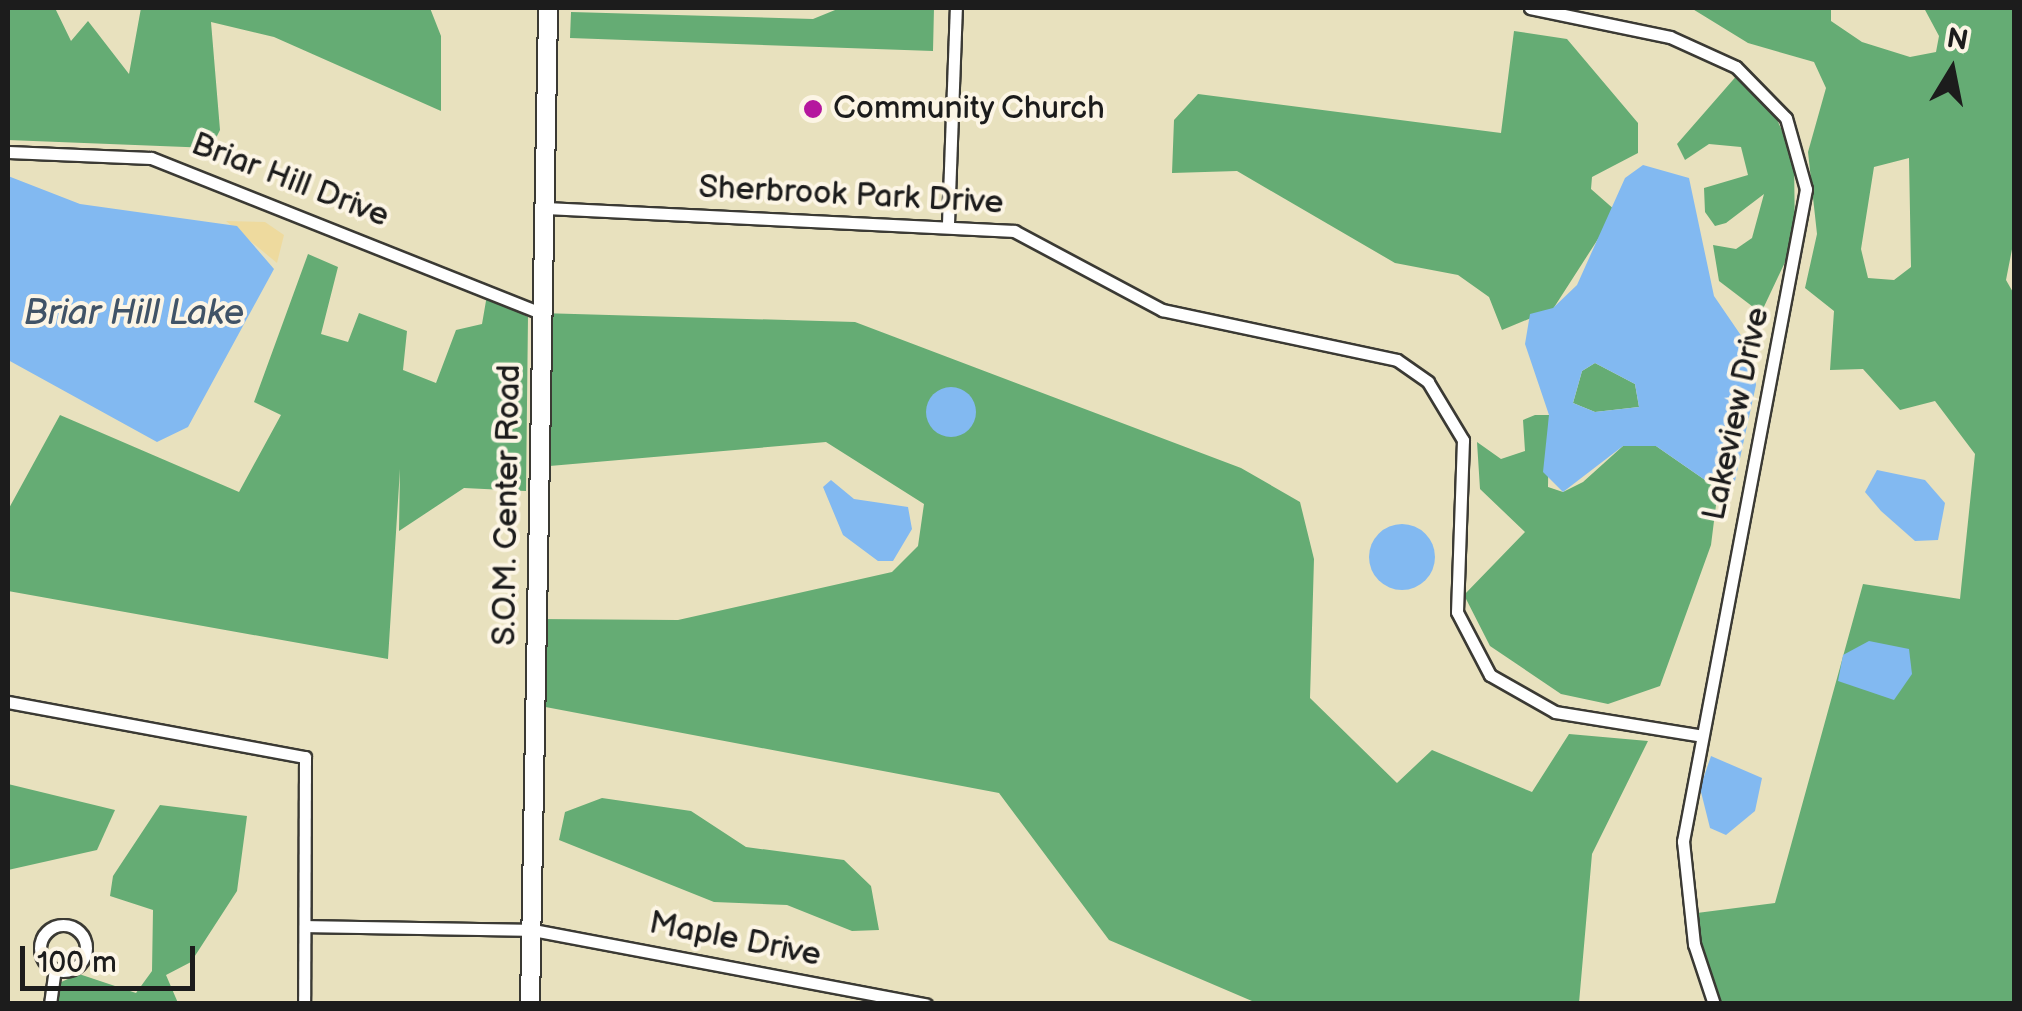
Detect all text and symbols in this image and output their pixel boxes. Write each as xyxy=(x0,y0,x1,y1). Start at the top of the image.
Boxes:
north arrow xyxy=(1902,20,2002,120)
text: N xyxy=(1944,22,1971,58)
place label: Community Church xyxy=(833,90,1107,128)
marker: Community Church xyxy=(802,98,824,120)
street label: Briar Hill Drive xyxy=(186,126,394,236)
street label: Sherbrook Park Drive xyxy=(698,169,1004,223)
water label: Briar Hill Lake xyxy=(24,293,244,335)
street label: Lakeview Drive xyxy=(1696,304,1778,524)
street label: S.O.M. Center Road xyxy=(486,364,530,646)
street label: Maple Drive xyxy=(646,905,824,975)
scale bar xyxy=(25,926,200,988)
text: 100 m xyxy=(37,945,117,981)

